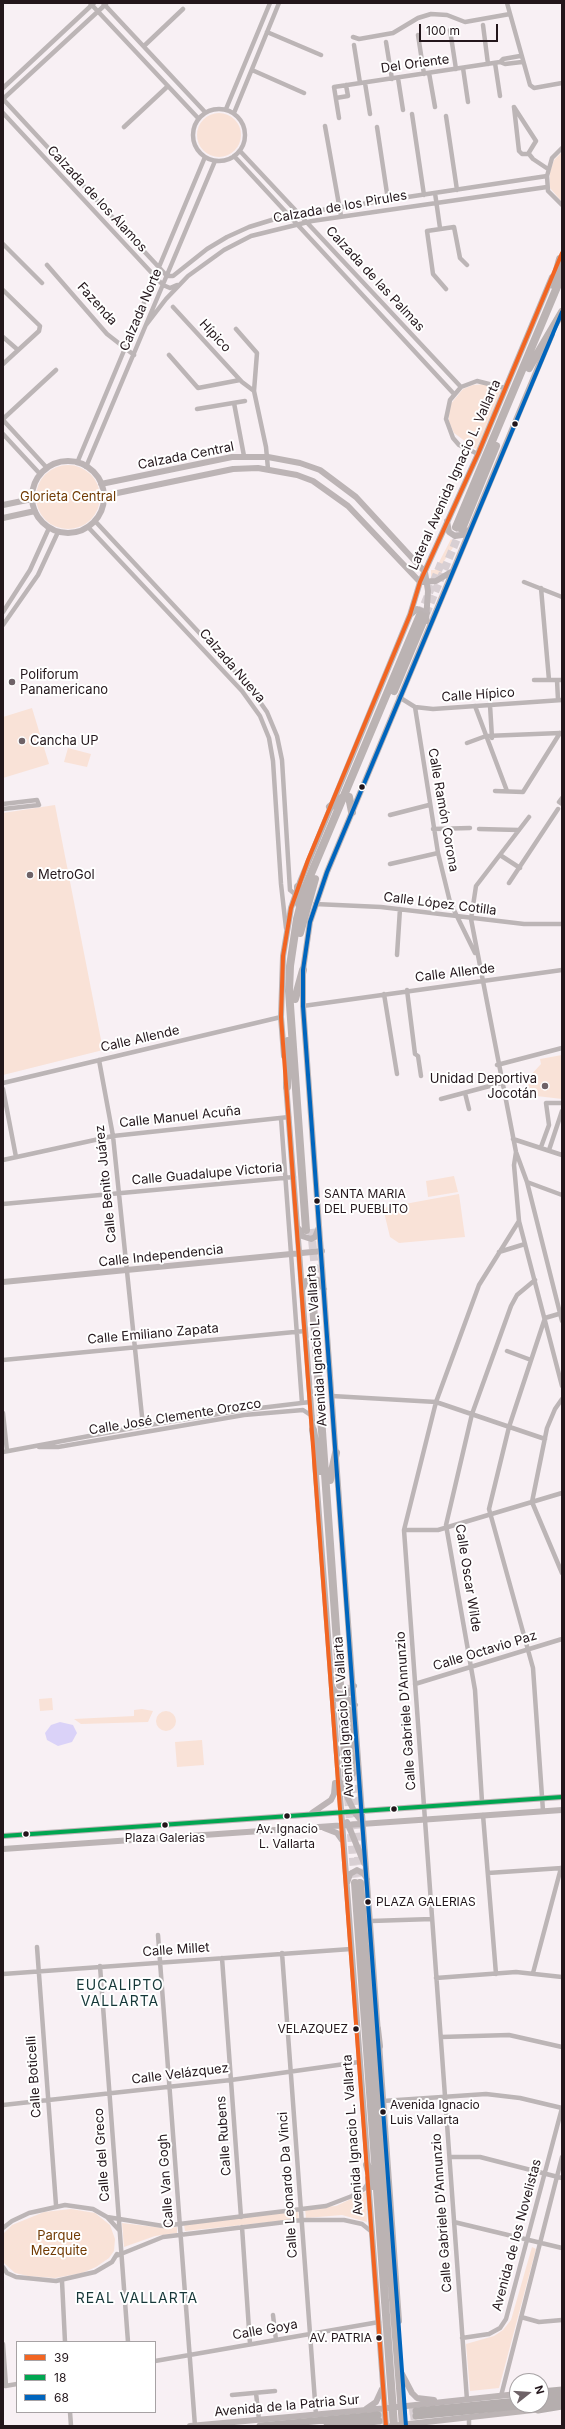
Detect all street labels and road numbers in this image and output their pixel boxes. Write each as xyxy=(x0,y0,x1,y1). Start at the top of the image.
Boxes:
street label: Del Oriente xyxy=(380,51,450,77)
street label: Calzada de los Álamos xyxy=(44,143,150,255)
street label: Calzada de los Pirules xyxy=(272,188,408,226)
street label: Calzada de las Palmas xyxy=(322,223,428,335)
street label: Calzada Norte xyxy=(117,267,165,353)
street label: Fazenda xyxy=(74,279,120,329)
street label: Hípico xyxy=(196,316,234,356)
street label: Lateral Avenida Ignacio L. Vallarta xyxy=(406,377,504,573)
street label: Calzada Central xyxy=(137,439,235,473)
street label: Calzada Nueva xyxy=(196,626,268,706)
street label: Calle Hípico xyxy=(441,685,515,705)
street label: Calle Ramón Corona xyxy=(424,747,462,873)
street label: Calle López Cotilla xyxy=(383,889,497,919)
street label: Calle Allende xyxy=(414,960,496,986)
street label: Calle Allende xyxy=(99,1022,181,1056)
street label: Calle Manuel Acuña xyxy=(118,1103,242,1131)
street label: Calle Benito Juárez xyxy=(92,1124,120,1244)
street label: Calle Guadalupe Victoria xyxy=(131,1160,283,1188)
street label: Calle Independencia xyxy=(98,1242,224,1270)
street label: Avenida Ignacio L. Vallarta xyxy=(304,1265,330,1427)
street label: Calle Emiliano Zapata xyxy=(87,1320,219,1348)
street label: Calle José Clemente Orozco xyxy=(88,1396,262,1438)
street label: Calle Oscar Wilde xyxy=(452,1523,484,1633)
street label: Calle Octavio Paz xyxy=(431,1628,539,1674)
street label: Calle Gabriele D'Annunzio xyxy=(393,1631,419,1791)
street label: Avenida Ignacio L. Vallarta xyxy=(331,1636,357,1798)
street label: Calle Millet xyxy=(142,1940,210,1960)
street label: Calle Boticelli xyxy=(23,2035,45,2119)
street label: Avenida Ignacio L. Vallarta xyxy=(340,2054,366,2216)
street label: Calle Velázquez xyxy=(130,2060,230,2088)
street label: Calle Rubens xyxy=(213,2095,235,2177)
street label: Calle del Greco xyxy=(91,2108,113,2202)
street label: Calle Leonardo Da Vinci xyxy=(275,2111,301,2259)
street label: Calle Van Gogh xyxy=(155,2133,177,2229)
street label: Calle Gabriele D'Annunzio xyxy=(429,2133,455,2293)
street label: Avenida de los Novelistas xyxy=(489,2157,545,2313)
street label: Calle Goya xyxy=(231,2317,299,2343)
street label: Avenida de la Patria Sur xyxy=(214,2392,360,2420)

